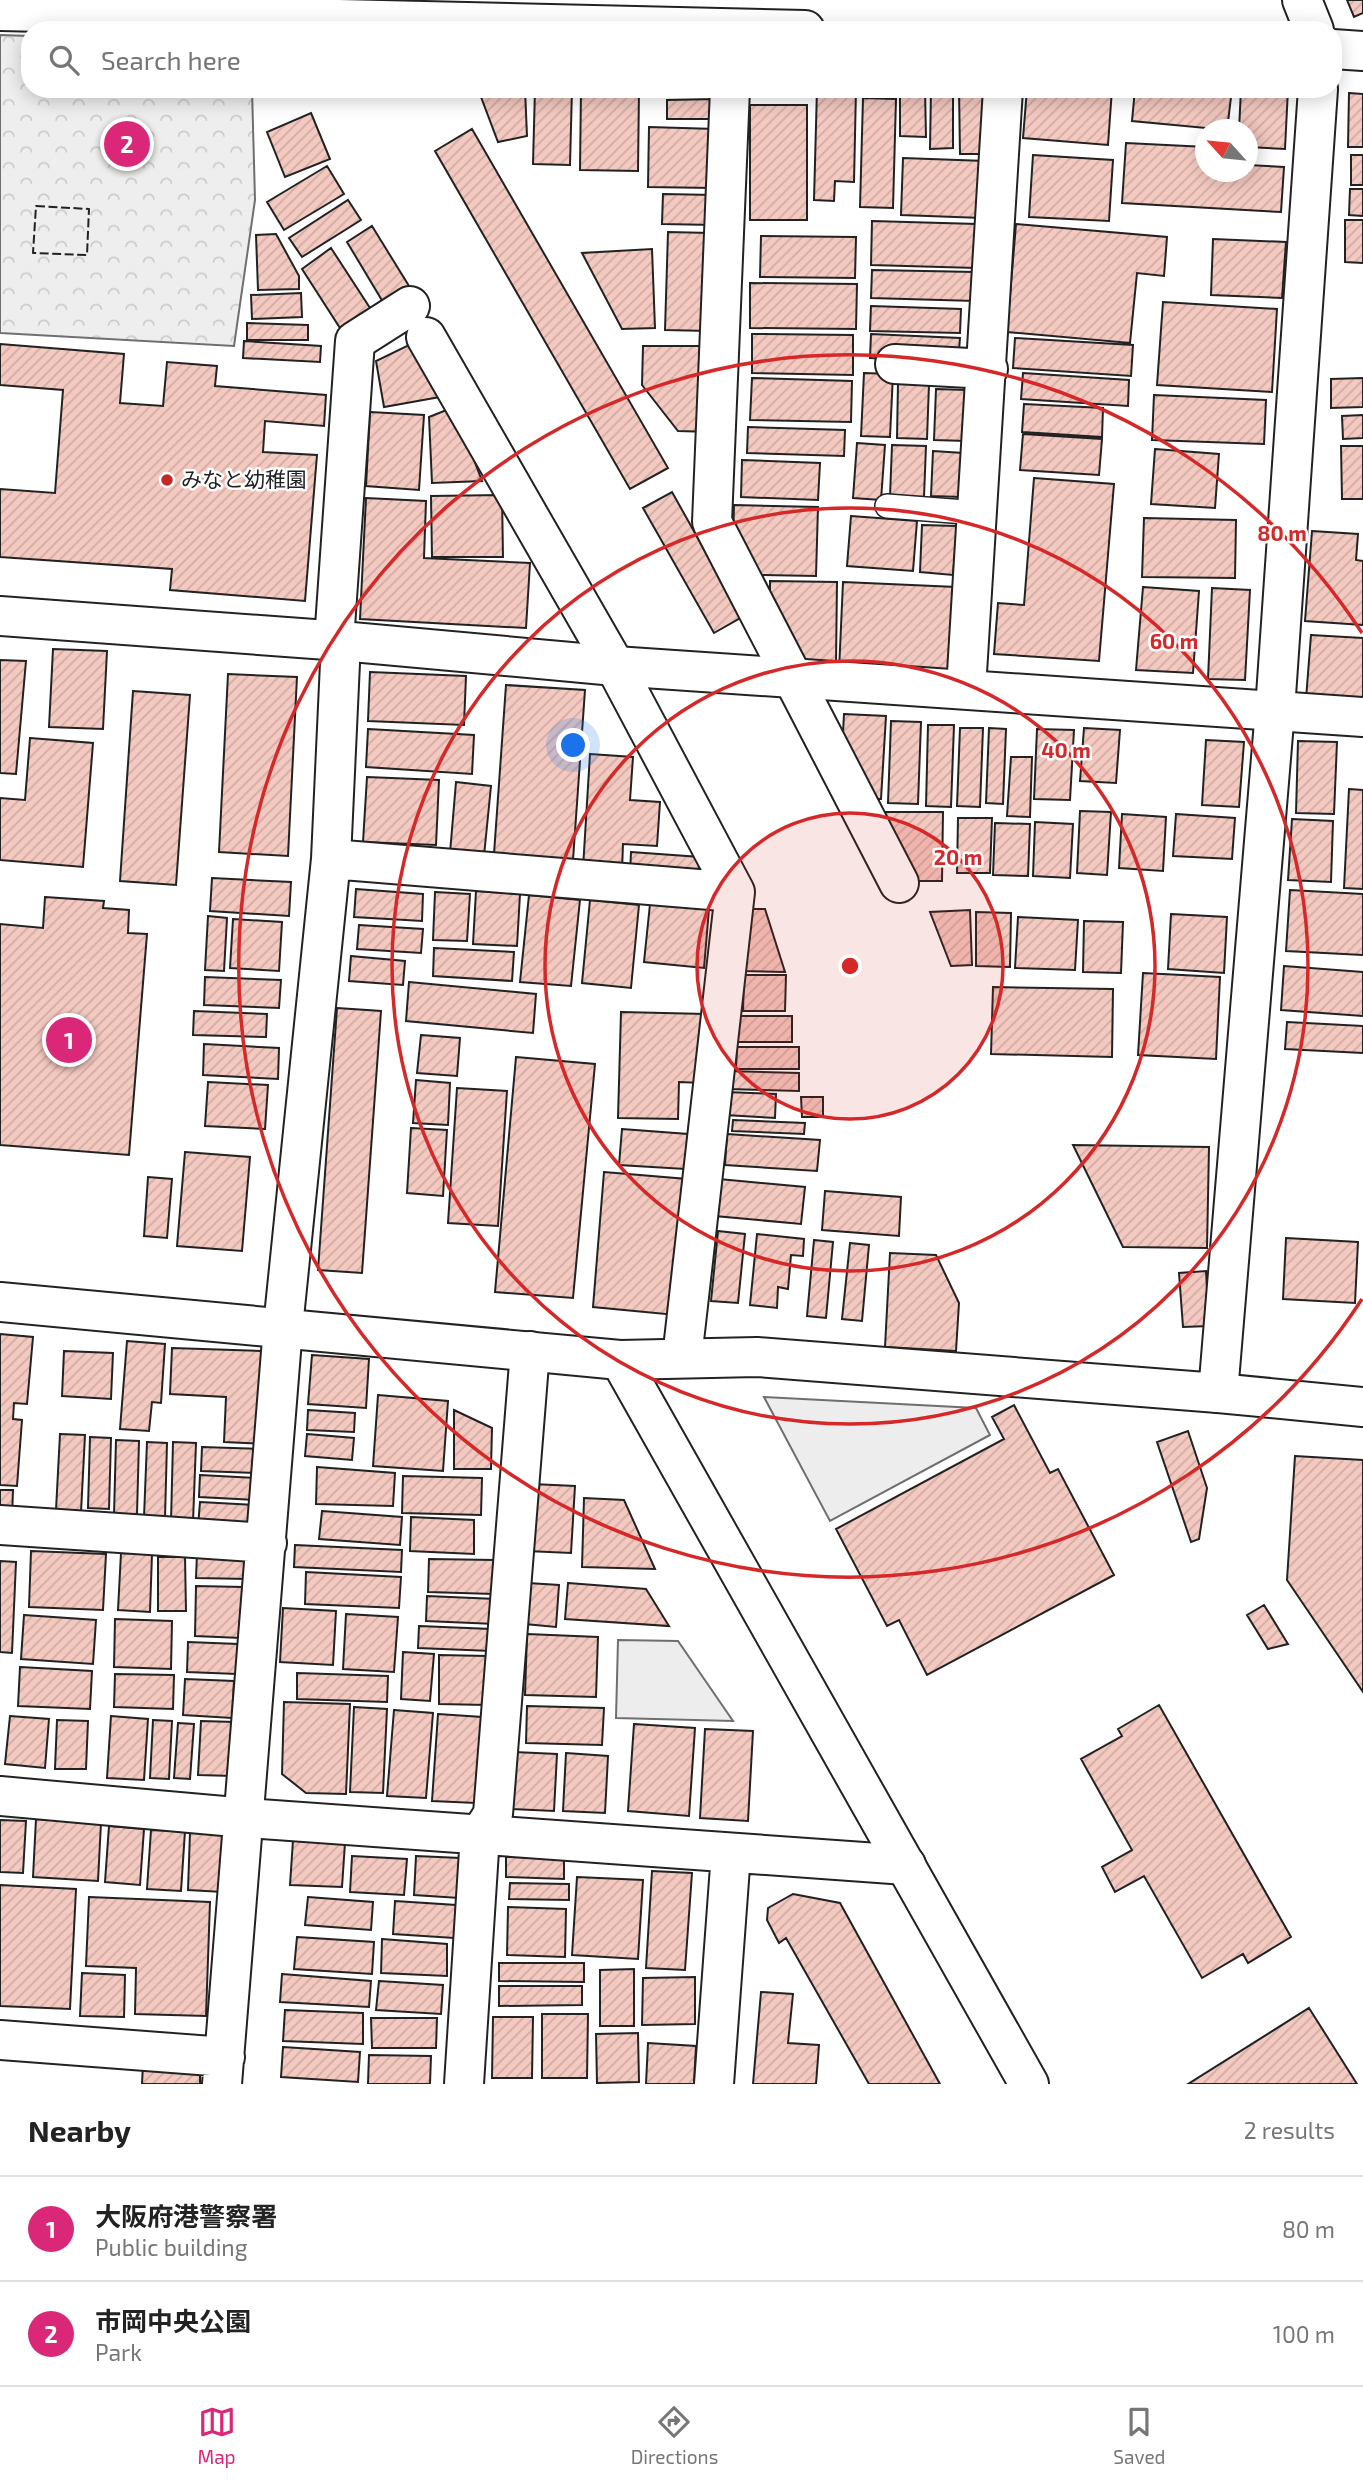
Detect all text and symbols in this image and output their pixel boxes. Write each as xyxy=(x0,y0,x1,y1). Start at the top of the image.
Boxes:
search box xyxy=(21,21,1342,98)
icon: search xyxy=(45,41,83,79)
text: Search here xyxy=(101,44,241,75)
pin: 2 xyxy=(104,118,150,170)
north arrow xyxy=(1195,119,1258,182)
place label: みなと幼稚園 xyxy=(181,466,307,491)
marker: みなと幼稚園 xyxy=(159,472,175,488)
text: 80 m xyxy=(1257,520,1307,545)
text: 60 m xyxy=(1150,628,1198,653)
your location xyxy=(556,728,590,762)
text: 40 m xyxy=(1041,737,1091,762)
text: 20 m xyxy=(934,844,982,869)
centre of rings xyxy=(838,954,862,978)
pin: 1 xyxy=(46,1014,92,1066)
text: Nearby xyxy=(28,2112,131,2148)
text: 2 results xyxy=(1244,2116,1335,2144)
text: 大阪府港警察署 xyxy=(95,2200,277,2231)
text: 1 xyxy=(46,2215,56,2243)
text: 80 m xyxy=(1282,2215,1335,2243)
text: Public building xyxy=(95,2233,248,2261)
text: 市岡中央公園 xyxy=(95,2305,251,2336)
text: 2 xyxy=(44,2320,58,2348)
text: 100 m xyxy=(1273,2320,1335,2348)
text: Park xyxy=(95,2338,142,2366)
tab: Map xyxy=(198,2403,236,2468)
tab: Directions xyxy=(631,2403,718,2468)
tab: Saved xyxy=(1113,2403,1165,2468)

